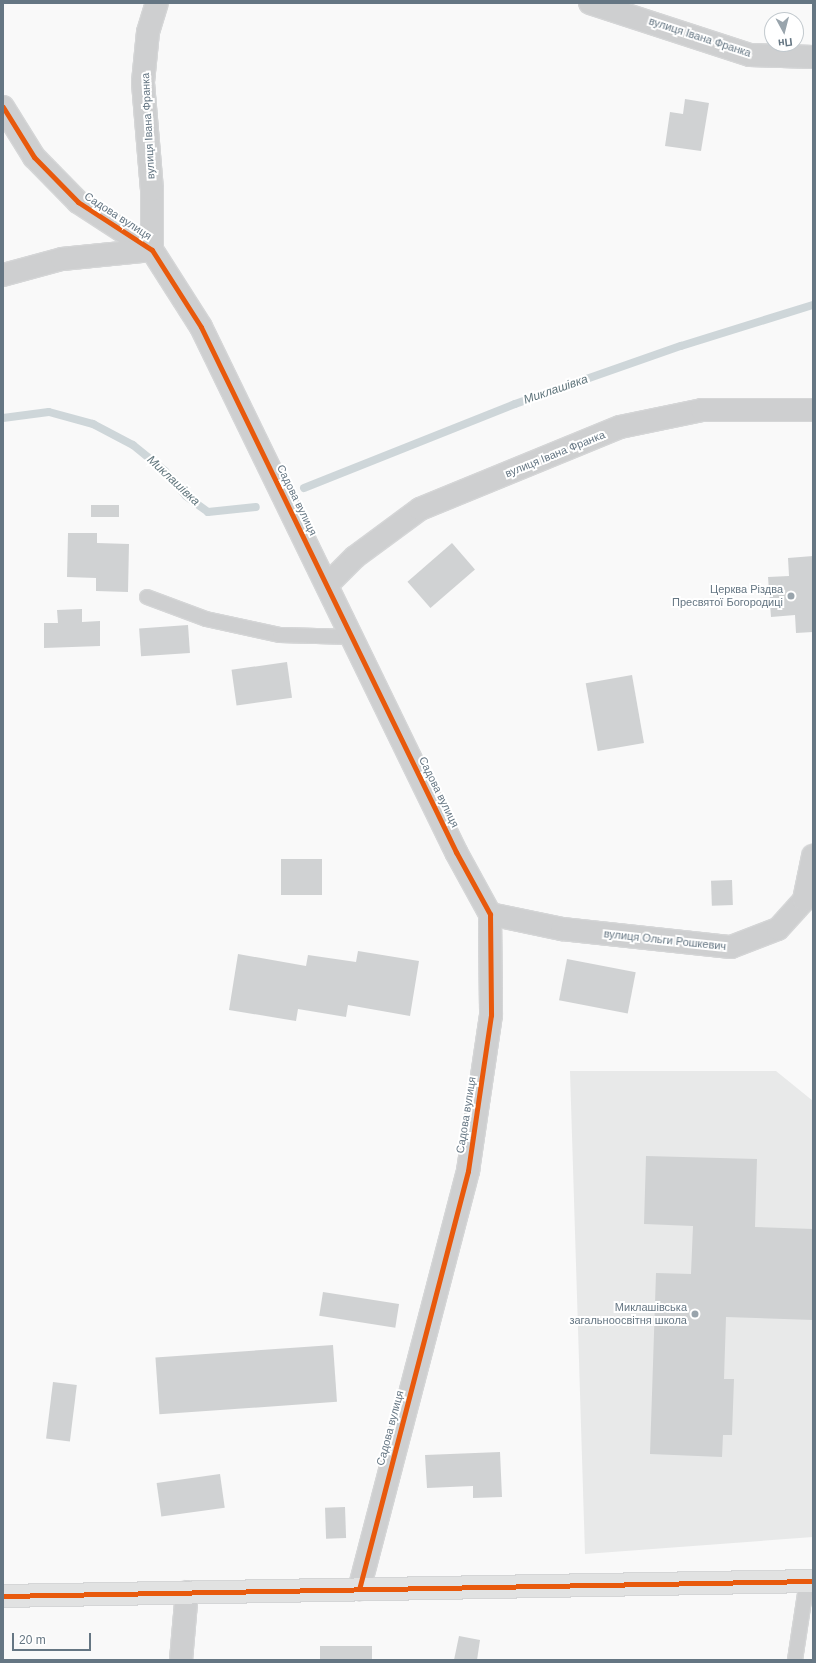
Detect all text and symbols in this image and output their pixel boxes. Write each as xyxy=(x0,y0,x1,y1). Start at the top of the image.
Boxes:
north arrow xyxy=(764,12,804,52)
street label: вулиця Івана Франка xyxy=(647,14,753,60)
text: Пн xyxy=(777,36,793,50)
street label: вулиця Івана Франка xyxy=(139,72,157,180)
street label: Садова вулиця xyxy=(82,189,154,243)
water label: Миклашівка xyxy=(522,372,590,408)
street label: вулиця Івана Франка xyxy=(503,428,607,480)
water label: Миклашівка xyxy=(144,453,202,509)
street label: Садова вулиця xyxy=(274,462,320,538)
place label: Церква Різдва Пресвятої Богородиці xyxy=(672,583,783,609)
marker: Церква Різдва Пресвятої Богородиці xyxy=(786,591,796,601)
street label: Садова вулиця xyxy=(416,754,462,830)
street label: вулиця Ольги Рошкевич xyxy=(603,927,727,953)
street label: Садова вулиця xyxy=(453,1076,479,1154)
place label: Миклашівська загальноосвітня школа xyxy=(569,1301,687,1327)
marker: Миклашівська загальноосвітня школа xyxy=(690,1309,700,1319)
street label: Садова вулиця xyxy=(374,1389,406,1467)
scale bar xyxy=(14,1625,93,1651)
text: 20 m xyxy=(19,1633,46,1647)

